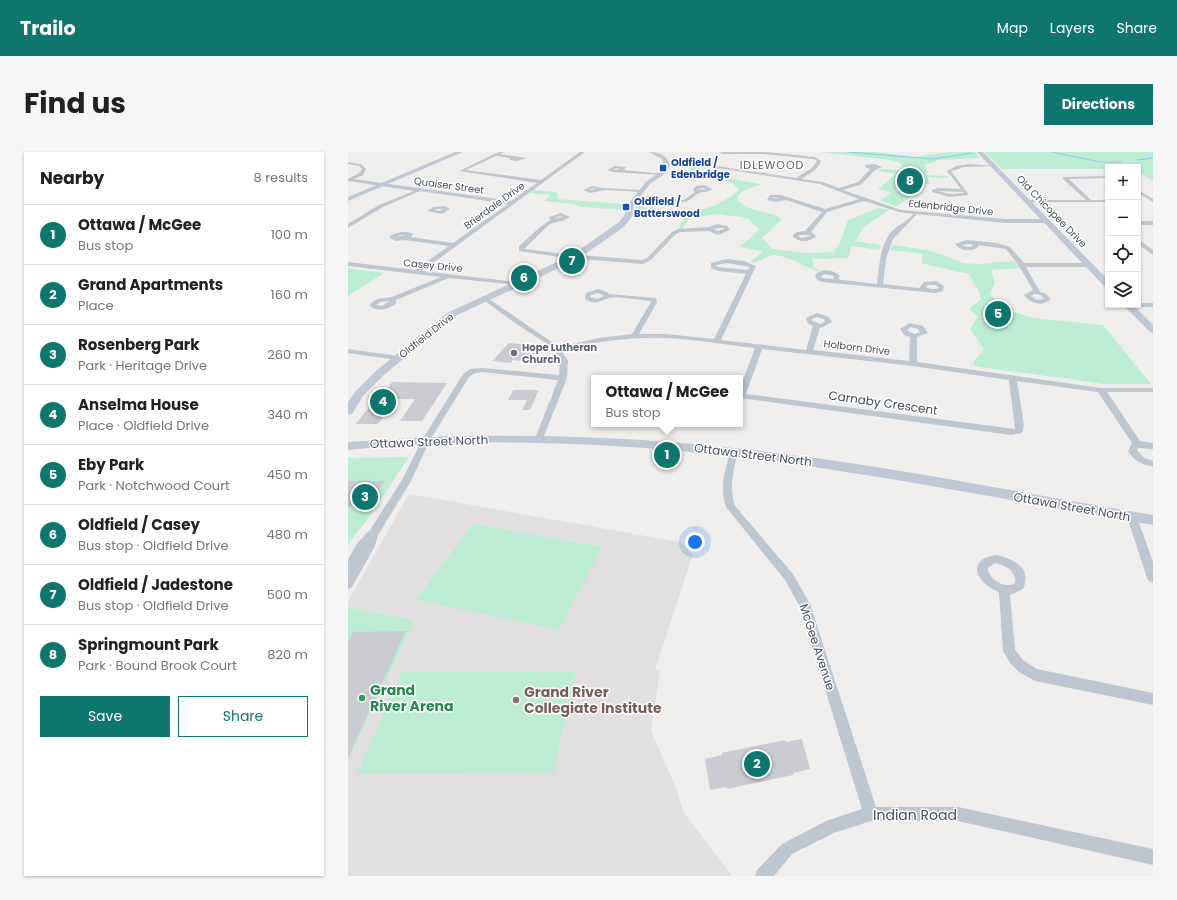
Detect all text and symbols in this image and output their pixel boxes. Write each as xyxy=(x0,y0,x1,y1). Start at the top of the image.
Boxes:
text: Trailo xyxy=(20,15,76,42)
text: Map xyxy=(997,18,1028,38)
text: Layers xyxy=(1050,18,1094,38)
text: Share xyxy=(1116,18,1157,38)
text: Find us xyxy=(24,84,126,123)
button: Directions xyxy=(1044,84,1153,125)
place label: Oldfield / Edenbridge xyxy=(671,155,730,182)
district label: IDLEWOOD xyxy=(740,157,804,173)
marker: Oldfield / Edenbridge xyxy=(658,163,668,173)
map controls xyxy=(1105,164,1141,308)
button: + xyxy=(1105,164,1141,200)
text: Nearby xyxy=(40,166,104,190)
pin: 8 xyxy=(897,166,923,196)
text: 8 results xyxy=(254,168,308,187)
street label: Old Chicopee Drive xyxy=(1013,172,1090,251)
street label: Quaiser Street xyxy=(413,173,485,198)
street label: Brierdale Drive xyxy=(461,178,528,233)
place label: Oldfield / Batterswood xyxy=(634,194,700,221)
street label: Edenbridge Drive xyxy=(908,196,994,219)
button: − xyxy=(1105,200,1141,236)
marker: Oldfield / Batterswood xyxy=(621,202,631,212)
text: Ottawa / McGee xyxy=(78,214,201,235)
text: 1 xyxy=(51,225,55,244)
text: 100 m xyxy=(271,225,308,244)
text: Bus stop xyxy=(78,236,133,255)
button: locate xyxy=(1105,236,1141,272)
pin: 7 xyxy=(559,246,585,276)
street label: Casey Drive xyxy=(403,255,463,276)
pin: 6 xyxy=(511,263,537,293)
button: layers xyxy=(1105,272,1141,308)
text: Grand Apartments xyxy=(78,274,223,295)
text: 2 xyxy=(49,285,57,304)
text: 160 m xyxy=(271,285,308,304)
text: Place xyxy=(78,296,113,315)
pin: 5 xyxy=(985,299,1011,329)
street label: Oldfield Drive xyxy=(396,309,457,362)
text: Rosenberg Park xyxy=(78,334,200,355)
street label: Holborn Drive xyxy=(823,336,891,359)
place label: Hope Lutheran Church xyxy=(522,340,597,367)
text: 3 xyxy=(49,345,57,364)
text: 260 m xyxy=(267,345,308,364)
marker: Hope Lutheran Church xyxy=(509,348,519,358)
text: Park · Heritage Drive xyxy=(78,356,207,375)
popup xyxy=(591,375,743,427)
text: Ottawa / McGee xyxy=(605,381,729,402)
street label: Carnaby Crescent xyxy=(827,386,939,419)
pin: 4 xyxy=(370,387,396,417)
text: Anselma House xyxy=(78,394,199,415)
text: Bus stop xyxy=(605,403,661,422)
text: 4 xyxy=(49,405,57,424)
text: 340 m xyxy=(267,405,308,424)
text: Place · Oldfield Drive xyxy=(78,416,209,435)
street label: Ottawa Street North xyxy=(370,431,488,452)
street label: Ottawa Street North xyxy=(693,439,813,470)
pin: 1 xyxy=(654,440,680,470)
text: Eby Park xyxy=(78,454,144,475)
text: 5 xyxy=(49,465,57,484)
text: 450 m xyxy=(267,465,308,484)
text: Park · Notchwood Court xyxy=(78,476,230,495)
pin: 3 xyxy=(352,482,378,512)
street label: Ottawa Street North xyxy=(1012,488,1132,525)
text: Oldfield / Casey xyxy=(78,514,200,535)
text: 6 xyxy=(49,525,57,544)
text: 480 m xyxy=(267,525,308,544)
your location xyxy=(685,532,705,552)
text: Bus stop · Oldfield Drive xyxy=(78,536,229,555)
text: Oldfield / Jadestone xyxy=(78,574,233,595)
text: 7 xyxy=(50,585,56,604)
text: 500 m xyxy=(267,585,308,604)
text: Bus stop · Oldfield Drive xyxy=(78,596,229,615)
street label: McGee Avenue xyxy=(795,601,839,692)
text: Springmount Park xyxy=(78,634,219,655)
text: 8 xyxy=(49,645,57,664)
text: 820 m xyxy=(267,645,308,664)
text: Park · Bound Brook Court xyxy=(78,656,237,675)
place label: Grand River Arena xyxy=(370,680,453,716)
place label: Grand River Collegiate Institute xyxy=(524,682,662,718)
marker: Grand River Arena xyxy=(357,693,367,703)
marker: Grand River Collegiate Institute xyxy=(511,695,521,705)
button: Save xyxy=(40,696,170,737)
button: Share xyxy=(178,696,308,737)
pin: 2 xyxy=(744,749,770,779)
street label: Indian Road xyxy=(873,805,957,825)

